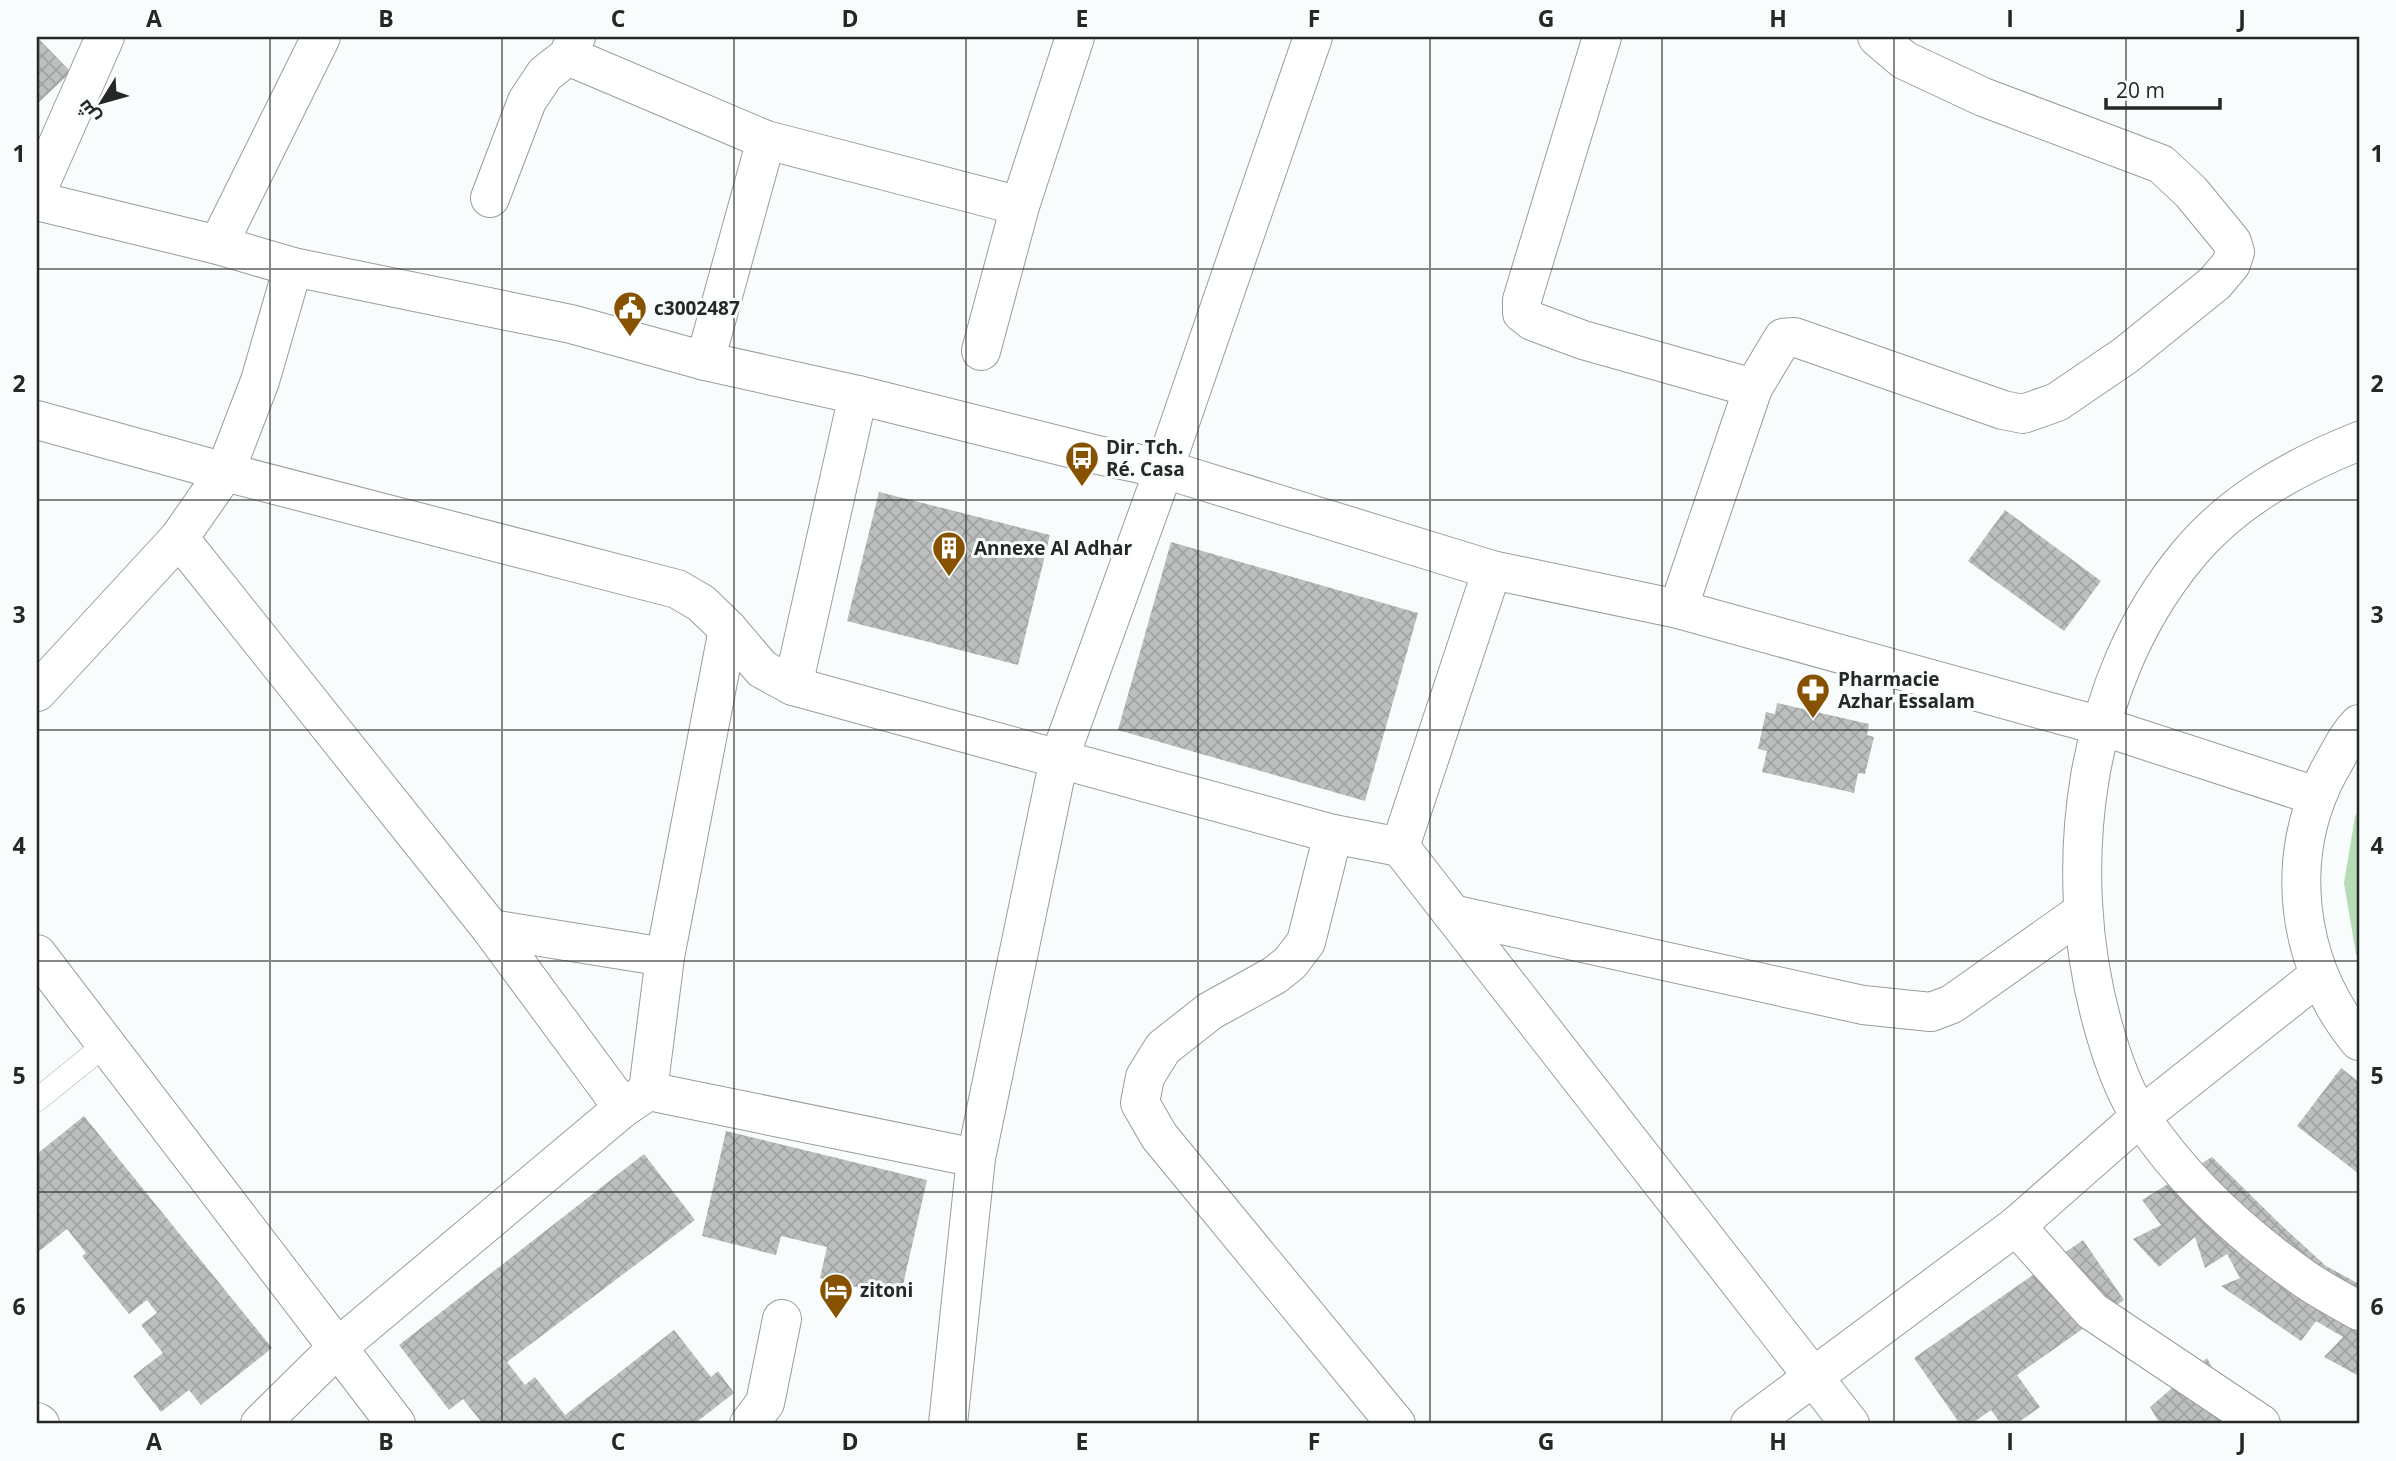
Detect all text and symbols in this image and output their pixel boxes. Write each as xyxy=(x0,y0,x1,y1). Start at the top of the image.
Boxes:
text: A xyxy=(146,2,162,34)
text: B xyxy=(378,2,394,34)
text: C xyxy=(611,2,625,34)
text: D xyxy=(841,2,859,34)
text: E xyxy=(1076,2,1088,34)
text: F xyxy=(1308,2,1320,34)
text: G xyxy=(1538,2,1554,34)
text: H xyxy=(1769,2,1787,34)
text: I xyxy=(2006,2,2014,34)
text: J xyxy=(2236,2,2246,34)
north arrow xyxy=(66,66,136,136)
scale bar xyxy=(2106,66,2219,110)
text: 20 m xyxy=(2116,76,2165,104)
text: ش xyxy=(71,95,106,130)
text: 1 xyxy=(12,137,26,169)
text: 1 xyxy=(2370,137,2384,169)
public building icon: c3002487 xyxy=(611,289,649,338)
place label: c3002487 xyxy=(654,295,740,321)
text: 2 xyxy=(12,367,26,399)
text: 2 xyxy=(2370,367,2384,399)
place label: Dir. Tch. Ré. Casa xyxy=(1106,434,1185,482)
bus stop icon: Dir. Tch. Ré. Casa xyxy=(1063,439,1101,488)
building icon: Annexe Al Adhar xyxy=(930,529,968,578)
place label: Annexe Al Adhar xyxy=(974,535,1132,561)
text: 3 xyxy=(12,598,26,630)
text: 3 xyxy=(2370,598,2384,630)
place label: Pharmacie Azhar Essalam xyxy=(1838,666,1975,714)
pharmacy icon: Pharmacie Azhar Essalam xyxy=(1794,671,1832,720)
text: 4 xyxy=(12,829,26,861)
text: 4 xyxy=(2370,829,2384,861)
text: 5 xyxy=(12,1059,26,1091)
text: 5 xyxy=(2370,1059,2384,1091)
hotel icon: zitoni xyxy=(817,1271,855,1320)
place label: zitoni xyxy=(860,1277,913,1303)
text: 6 xyxy=(12,1290,26,1322)
text: 6 xyxy=(2370,1290,2384,1322)
text: A xyxy=(146,1425,162,1457)
text: B xyxy=(378,1425,394,1457)
text: C xyxy=(611,1425,625,1457)
text: D xyxy=(841,1425,859,1457)
text: E xyxy=(1076,1425,1088,1457)
text: F xyxy=(1308,1425,1320,1457)
text: G xyxy=(1538,1425,1554,1457)
text: H xyxy=(1769,1425,1787,1457)
text: I xyxy=(2006,1425,2014,1457)
text: J xyxy=(2236,1425,2246,1457)

